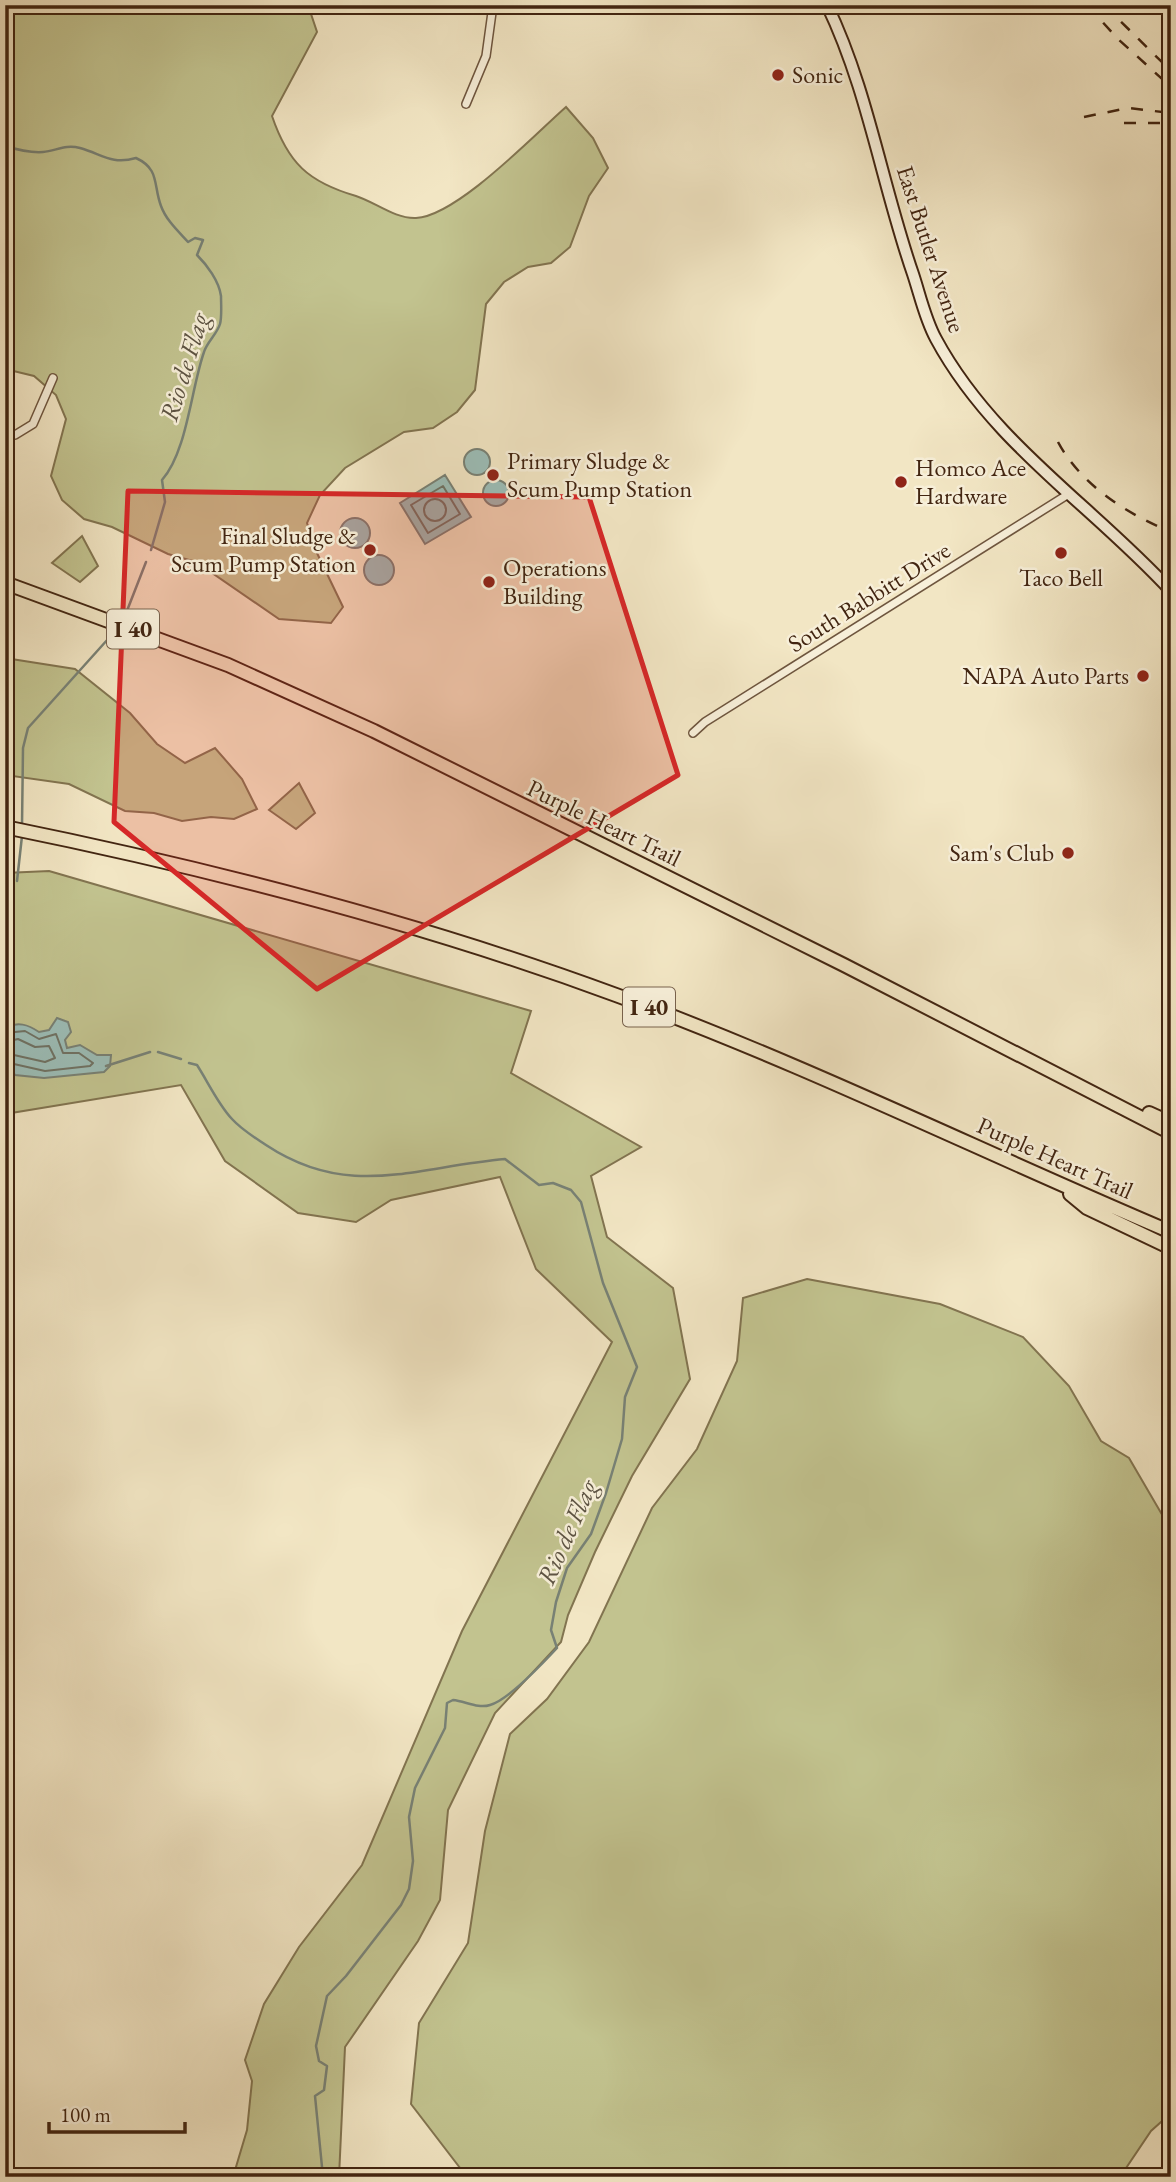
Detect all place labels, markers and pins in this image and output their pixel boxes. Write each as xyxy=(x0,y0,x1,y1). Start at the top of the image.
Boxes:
place label: Sonic xyxy=(792,59,843,90)
marker: Sonic xyxy=(770,67,786,83)
place label: Primary Sludge & Scum Pump Station xyxy=(507,445,692,504)
place label: Homco Ace Hardware xyxy=(915,452,1026,511)
marker: Primary Sludge & Scum Pump Station xyxy=(485,467,501,483)
marker: Homco Ace Hardware xyxy=(893,474,909,490)
place label: Final Sludge & Scum Pump Station xyxy=(171,520,356,579)
marker: Final Sludge & Scum Pump Station xyxy=(362,542,378,558)
marker: Taco Bell xyxy=(1053,545,1069,561)
place label: Operations Building xyxy=(503,552,606,611)
place label: Taco Bell xyxy=(1019,562,1103,593)
marker: Operations Building xyxy=(481,574,497,590)
place label: NAPA Auto Parts xyxy=(962,660,1129,691)
marker: NAPA Auto Parts xyxy=(1135,668,1151,684)
place label: Sam's Club xyxy=(949,837,1054,868)
marker: Sam's Club xyxy=(1060,845,1076,861)

